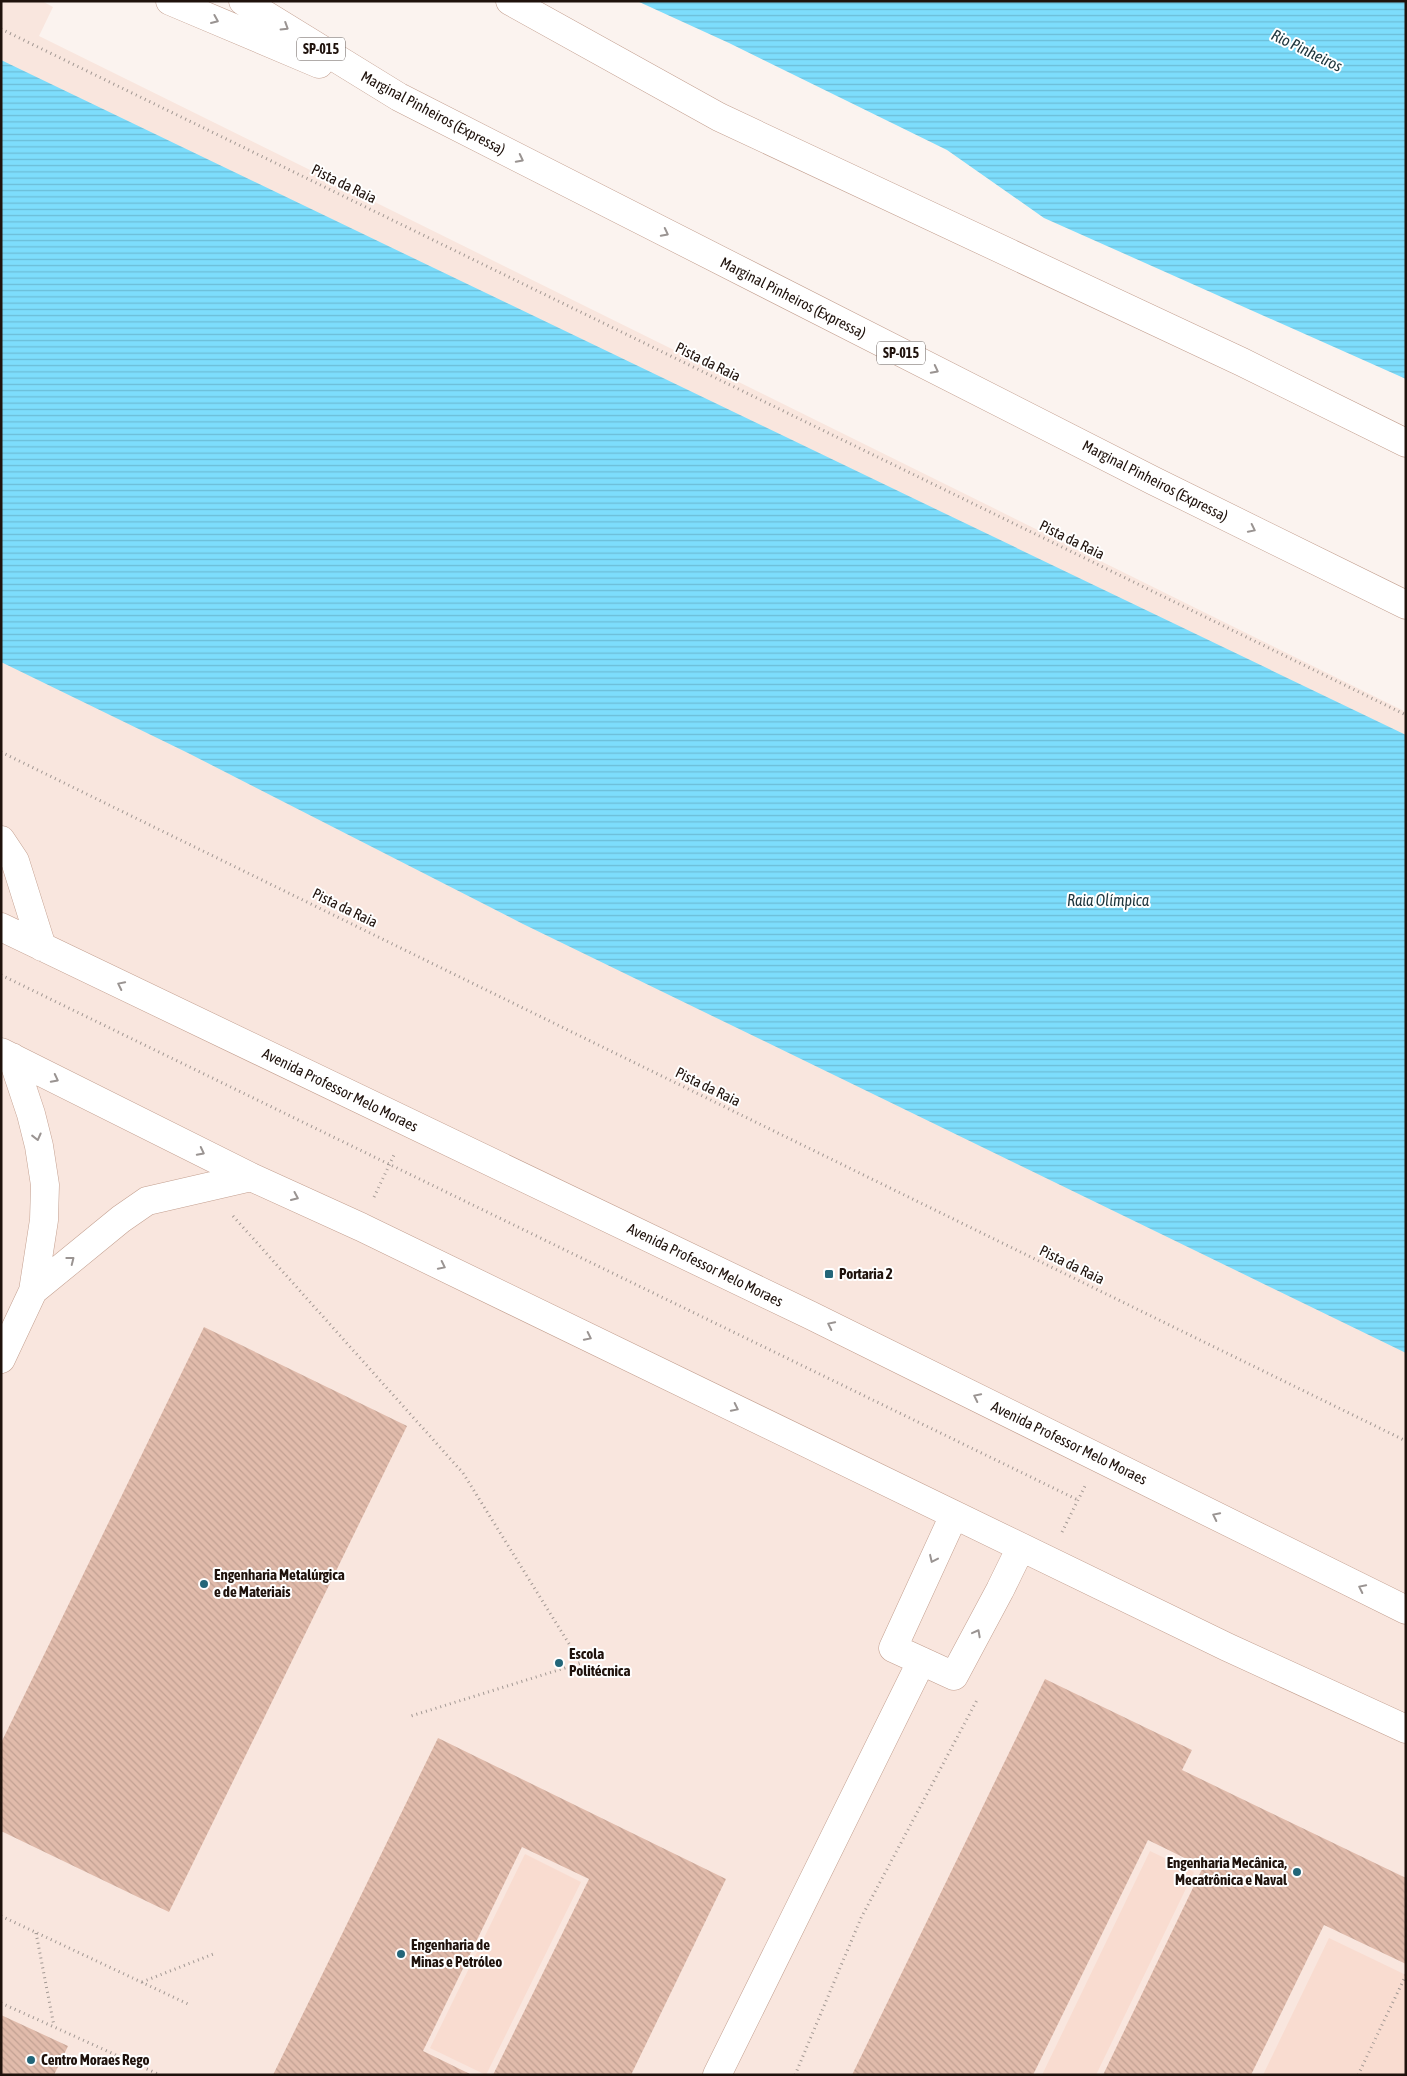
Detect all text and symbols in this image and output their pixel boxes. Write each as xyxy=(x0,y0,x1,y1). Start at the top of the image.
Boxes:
one-way arrow xyxy=(210,14,219,25)
one-way arrow xyxy=(279,20,288,30)
water label: Rio Pinheiros xyxy=(1269,25,1346,75)
road number: SP-015 xyxy=(297,38,345,61)
street label: Marginal Pinheiros (Expressa) xyxy=(358,67,508,158)
one-way arrow xyxy=(515,153,524,163)
street label: Pista da Raia xyxy=(309,161,380,207)
one-way arrow xyxy=(660,227,669,237)
street label: Marginal Pinheiros (Expressa) xyxy=(718,253,869,342)
street label: Pista da Raia xyxy=(673,339,744,385)
road number: SP-015 xyxy=(877,342,925,364)
one-way arrow xyxy=(929,363,938,373)
street label: Marginal Pinheiros (Expressa) xyxy=(1080,436,1231,525)
street label: Pista da Raia xyxy=(1037,517,1108,563)
one-way arrow xyxy=(1247,523,1256,533)
street label: Pista da Raia xyxy=(310,885,381,931)
water label: Raia Olímpica xyxy=(1067,891,1150,910)
one-way arrow xyxy=(117,981,126,991)
street label: Avenida Professor Melo Moraes xyxy=(260,1044,421,1135)
street label: Pista da Raia xyxy=(673,1064,744,1110)
one-way arrow xyxy=(50,1073,59,1083)
one-way arrow xyxy=(31,1132,42,1141)
one-way arrow xyxy=(195,1146,204,1156)
one-way arrow xyxy=(290,1190,299,1201)
street label: Avenida Professor Melo Moraes xyxy=(625,1219,786,1310)
street label: Pista da Raia xyxy=(1037,1242,1108,1288)
one-way arrow xyxy=(65,1258,74,1266)
one-way arrow xyxy=(437,1260,446,1270)
place label: Portaria 2 xyxy=(839,1265,893,1282)
marker: Portaria 2 xyxy=(823,1268,835,1280)
one-way arrow xyxy=(827,1321,836,1332)
one-way arrow xyxy=(583,1331,592,1341)
one-way arrow xyxy=(973,1393,982,1404)
street label: Avenida Professor Melo Moraes xyxy=(989,1397,1150,1488)
one-way arrow xyxy=(729,1402,738,1412)
one-way arrow xyxy=(1213,1512,1222,1522)
one-way arrow xyxy=(929,1554,939,1563)
place label: Engenharia Metalúrgica e de Materiais xyxy=(214,1566,345,1600)
marker: Engenharia Metalúrgica e de Materiais xyxy=(198,1578,210,1590)
one-way arrow xyxy=(1358,1584,1367,1594)
one-way arrow xyxy=(971,1629,981,1638)
place label: Escola Politécnica xyxy=(569,1645,630,1679)
marker: Escola Politécnica xyxy=(553,1657,565,1669)
place label: Engenharia Mecânica, Mecatrônica e Naval xyxy=(1167,1854,1288,1888)
marker: Engenharia Mecânica, Mecatrônica e Naval xyxy=(1291,1866,1303,1878)
place label: Engenharia de Minas e Petróleo xyxy=(411,1936,502,1970)
marker: Engenharia de Minas e Petróleo xyxy=(395,1948,407,1960)
place label: Centro Moraes Rego xyxy=(41,2051,150,2068)
marker: Centro Moraes Rego xyxy=(25,2054,37,2066)

